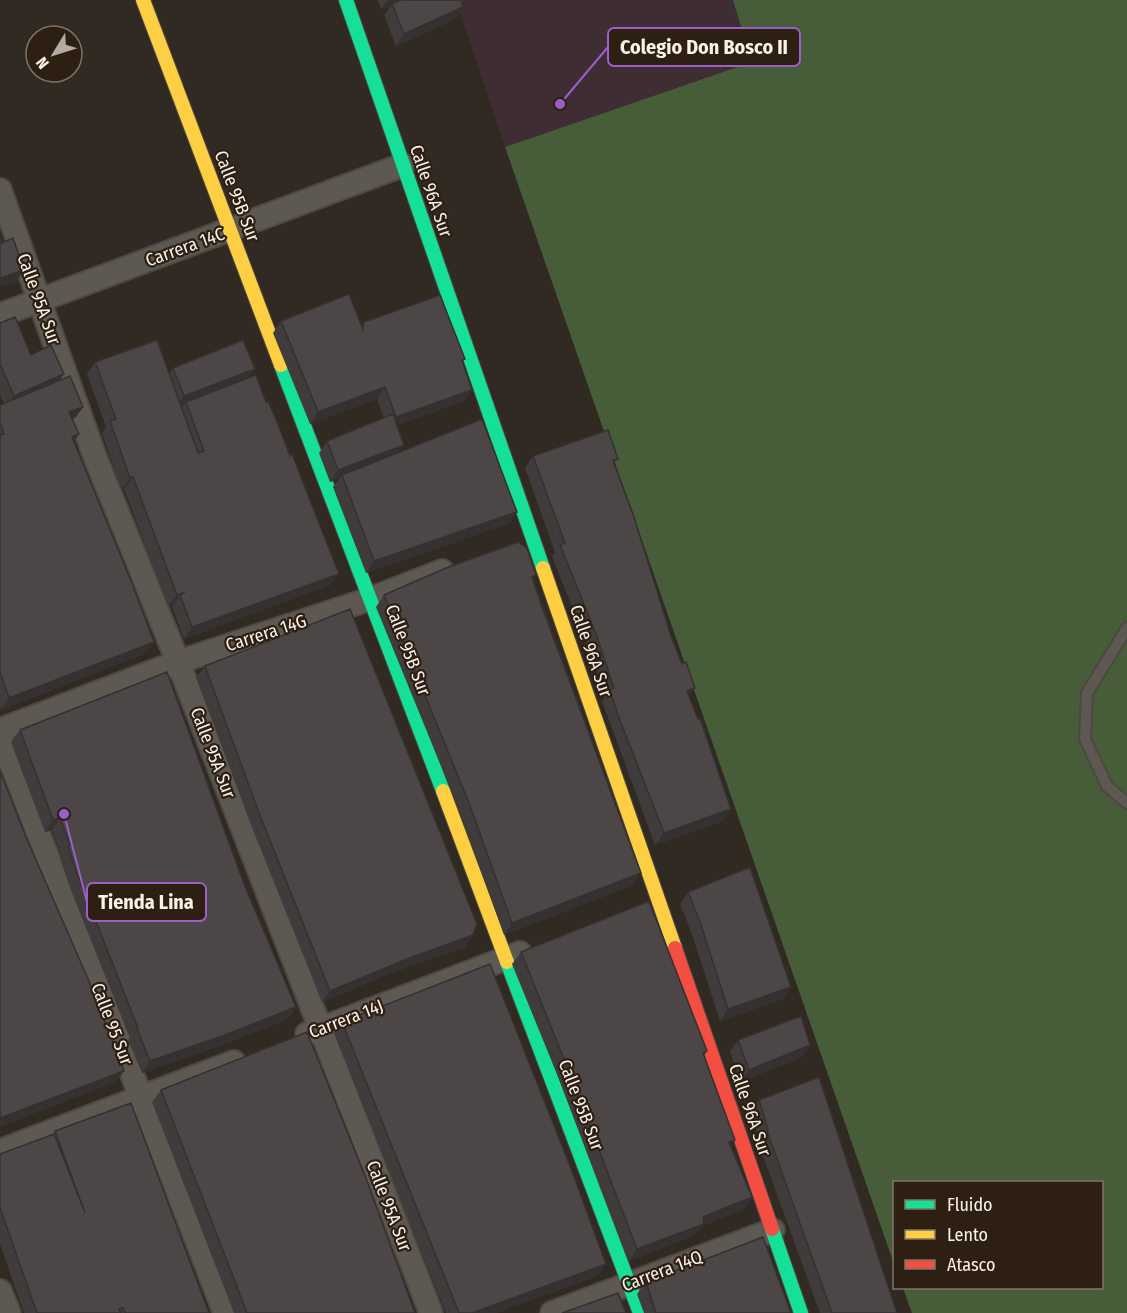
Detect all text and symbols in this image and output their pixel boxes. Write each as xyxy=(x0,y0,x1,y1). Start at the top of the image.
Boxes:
north arrow xyxy=(24,24,84,84)
callout: Colegio Don Bosco II xyxy=(608,28,800,66)
text: Colegio Don Bosco II xyxy=(620,35,788,59)
text: N xyxy=(32,53,53,73)
street label: Calle 96A Sur xyxy=(405,142,457,241)
street label: Calle 95B Sur xyxy=(210,147,265,245)
street label: Carrera 14C xyxy=(143,223,227,271)
street label: Calle 95A Sur xyxy=(12,250,66,348)
street label: Calle 95B Sur xyxy=(381,601,436,699)
street label: Calle 96A Sur xyxy=(565,602,617,701)
street label: Carrera 14G xyxy=(223,610,309,656)
street label: Calle 95A Sur xyxy=(186,704,241,802)
callout: Tienda Lina xyxy=(87,883,206,921)
text: Tienda Lina xyxy=(98,890,194,914)
street label: Calle 95 Sur xyxy=(86,980,138,1069)
street label: Carrera 14J xyxy=(306,995,386,1043)
street label: Calle 95B Sur xyxy=(554,1056,609,1154)
street label: Calle 96A Sur xyxy=(724,1061,776,1160)
street label: Calle 95A Sur xyxy=(362,1157,417,1255)
legend xyxy=(893,1181,1103,1289)
text: Fluido xyxy=(947,1194,993,1216)
text: Lento xyxy=(947,1224,988,1246)
street label: Carrera 14Q xyxy=(619,1246,705,1296)
text: Atasco xyxy=(947,1254,995,1276)

